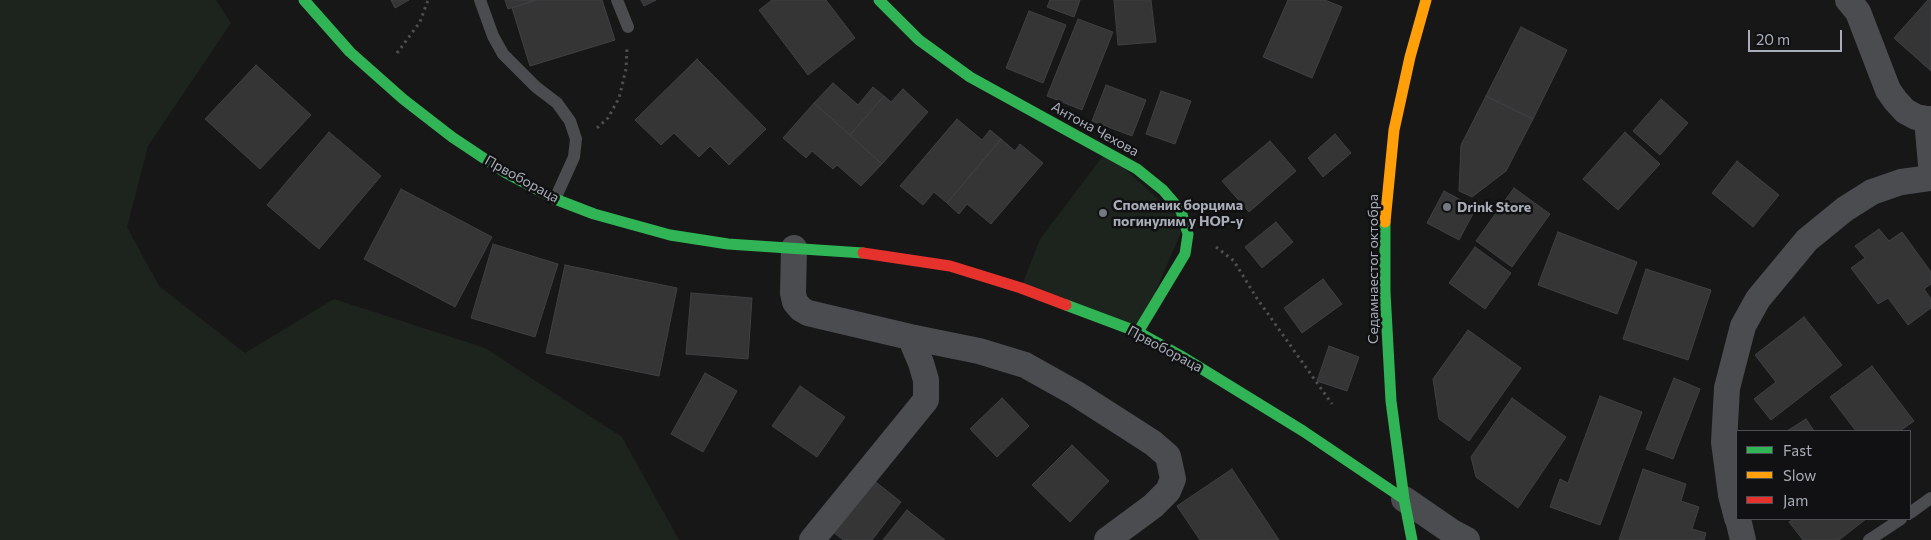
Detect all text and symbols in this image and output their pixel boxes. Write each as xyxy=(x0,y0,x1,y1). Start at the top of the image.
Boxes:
scale bar xyxy=(1751,20,1845,52)
text: 20 m xyxy=(1756,30,1790,48)
street label: Антона Чехова xyxy=(1048,98,1142,160)
street label: Првобораца xyxy=(482,152,562,206)
street label: Седамнаестог октобра xyxy=(1365,194,1381,344)
place label: Споменик борцима погинулим у НОР-у xyxy=(1113,197,1244,230)
place label: Drink Store xyxy=(1457,199,1531,215)
marker: Drink Store xyxy=(1441,201,1453,213)
marker: Споменик борцима погинулим у НОР-у xyxy=(1097,207,1109,219)
street label: Првобораца xyxy=(1125,322,1205,376)
legend xyxy=(1736,430,1911,520)
text: Fast xyxy=(1783,441,1812,459)
text: Slow xyxy=(1783,466,1816,484)
text: Jam xyxy=(1783,491,1808,509)

